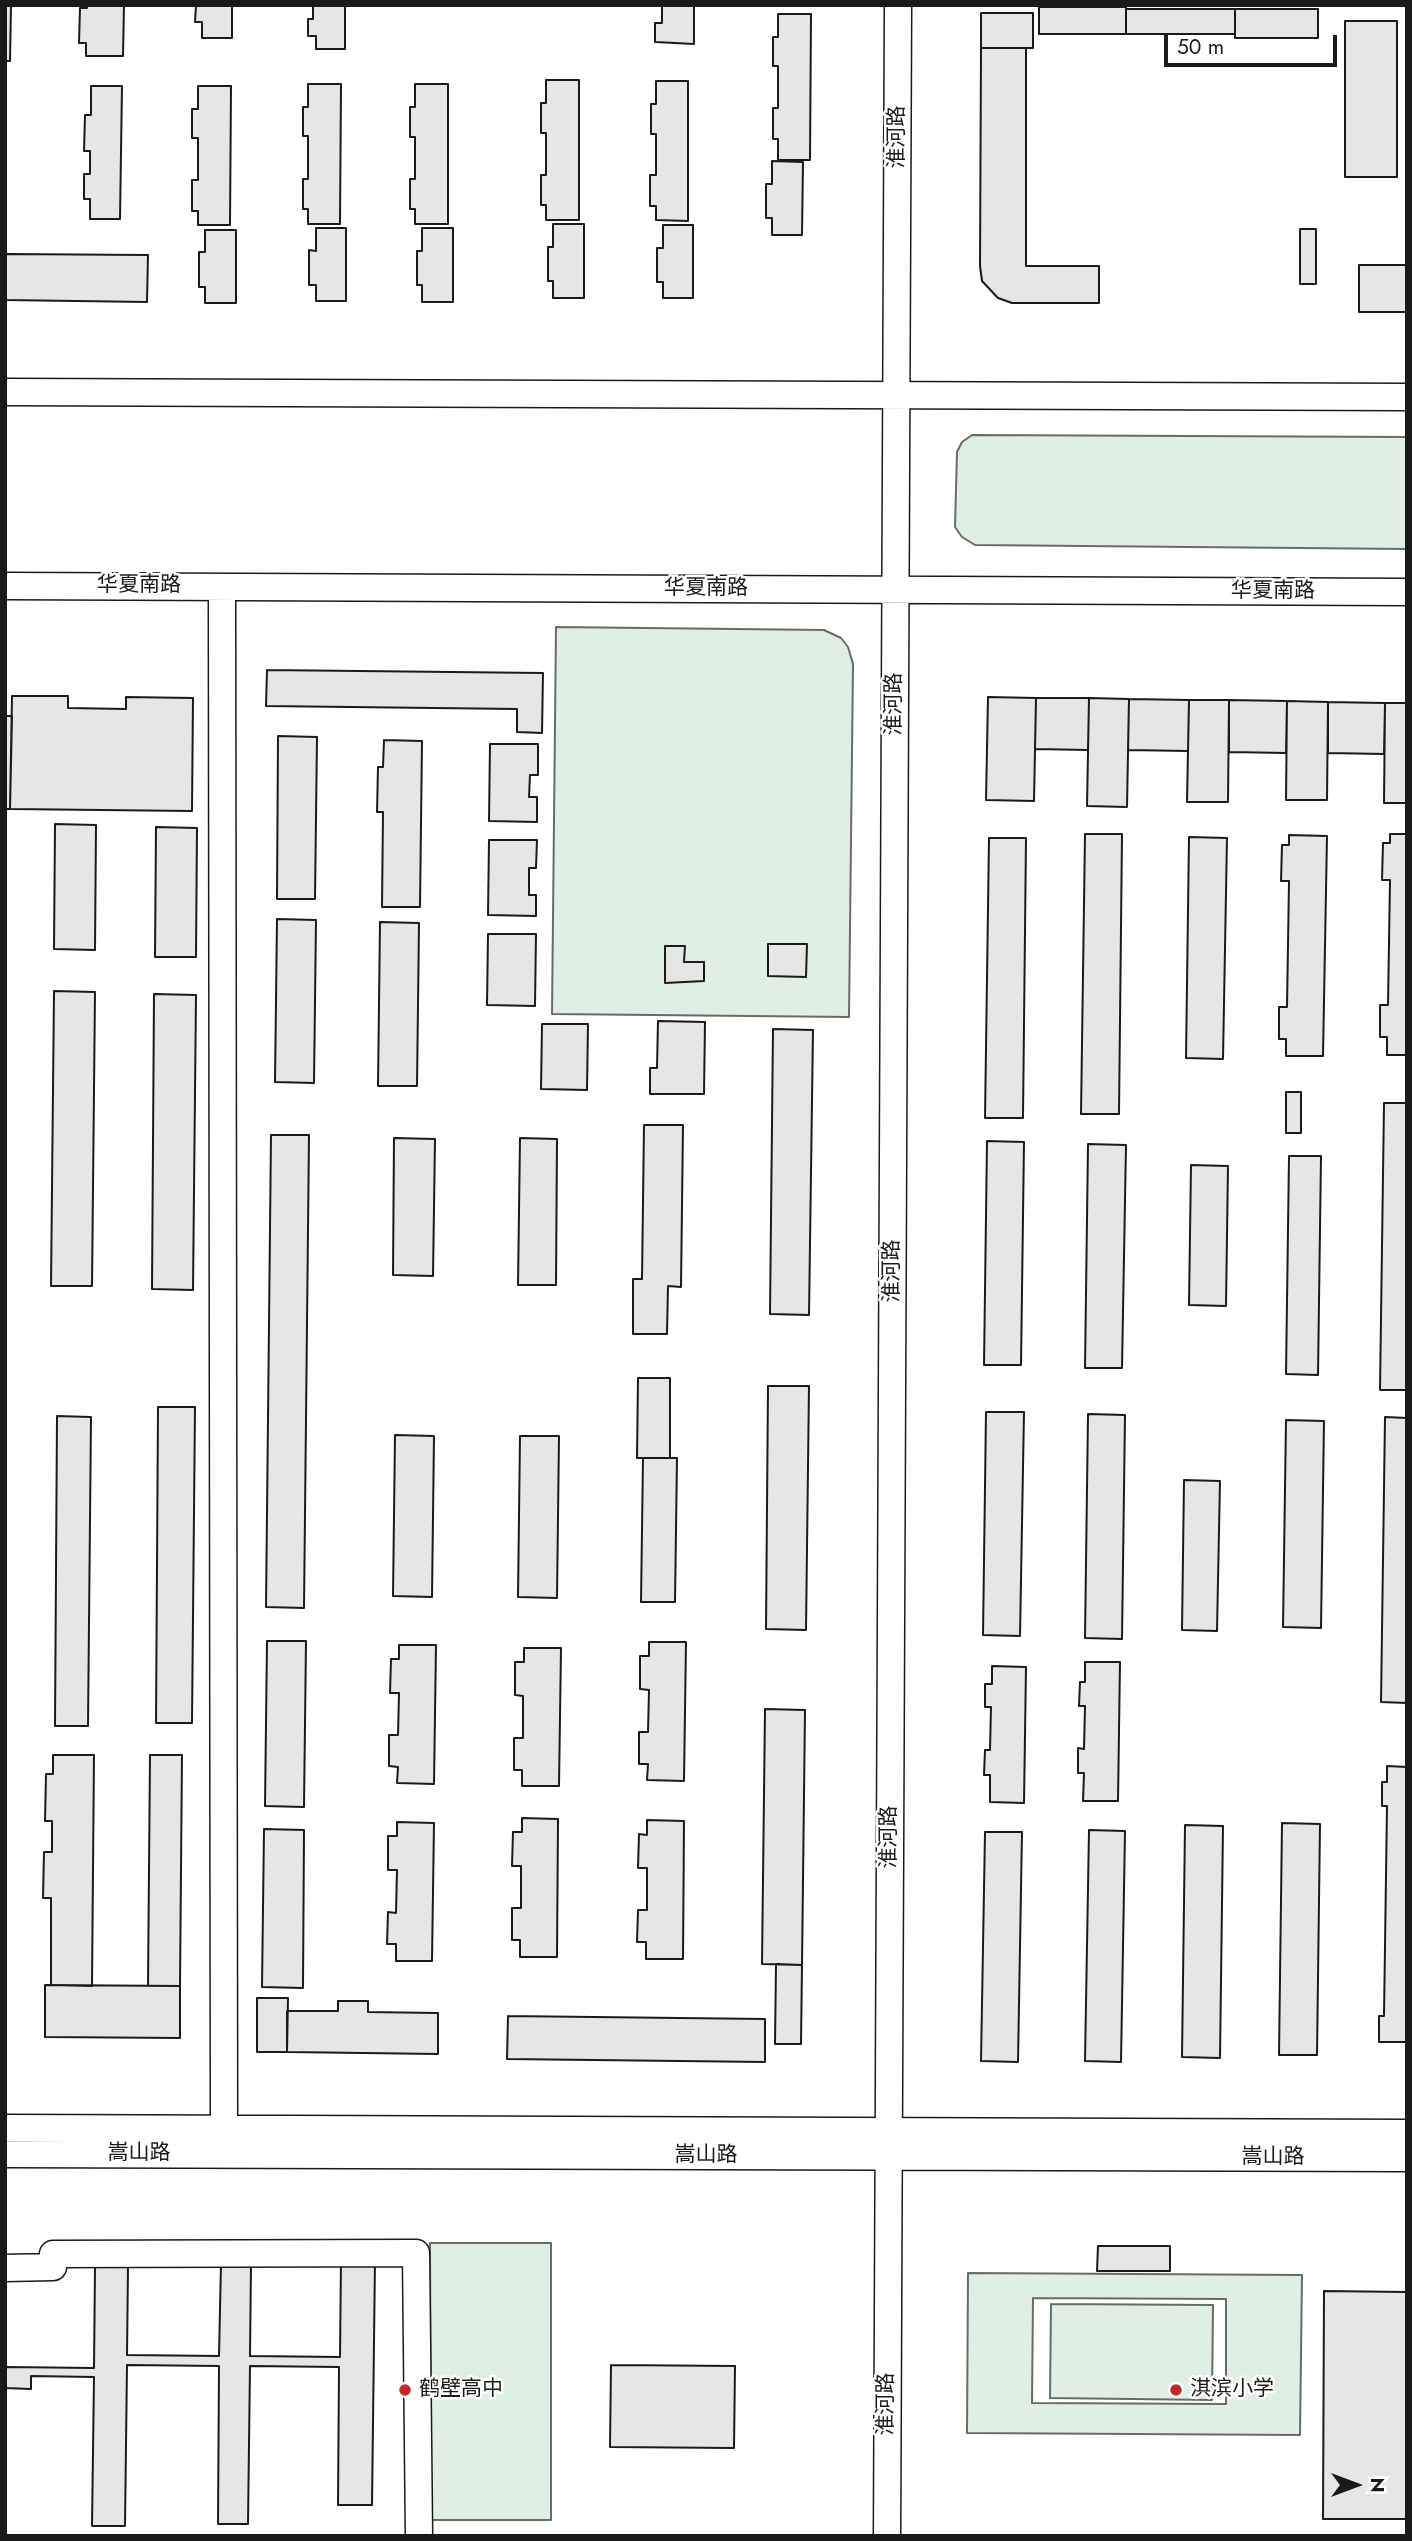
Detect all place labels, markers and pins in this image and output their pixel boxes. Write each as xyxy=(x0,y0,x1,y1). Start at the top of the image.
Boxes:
place label: 鹤壁高中 xyxy=(419,2377,503,2403)
place label: 淇滨小学 xyxy=(1190,2377,1274,2403)
marker: 鹤壁高中 xyxy=(397,2382,413,2398)
marker: 淇滨小学 xyxy=(1168,2382,1184,2398)

